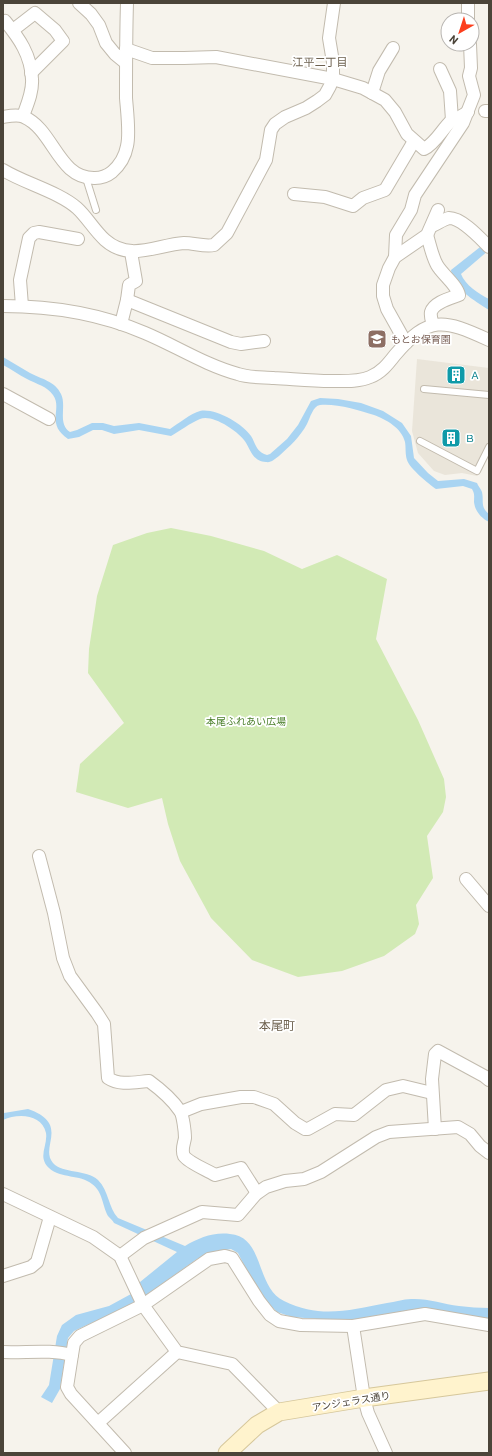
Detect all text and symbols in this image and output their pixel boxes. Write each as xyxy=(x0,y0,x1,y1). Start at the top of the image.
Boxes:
north arrow xyxy=(440,12,480,52)
text: N xyxy=(446,33,460,48)
district label: 江平二丁目 xyxy=(293,55,348,68)
school or university icon: もとお保育園 xyxy=(366,328,388,350)
place label: もとお保育園 xyxy=(391,333,451,345)
building icon: Ａ xyxy=(445,364,467,386)
place label: Ａ xyxy=(470,369,480,381)
building icon: Ｂ xyxy=(440,427,462,449)
place label: Ｂ xyxy=(465,432,475,444)
park label: 本尾ふれあい広場 xyxy=(206,715,286,727)
district label: 本尾町 xyxy=(259,1018,295,1032)
street label: アンジェラス通り xyxy=(311,1389,391,1413)

